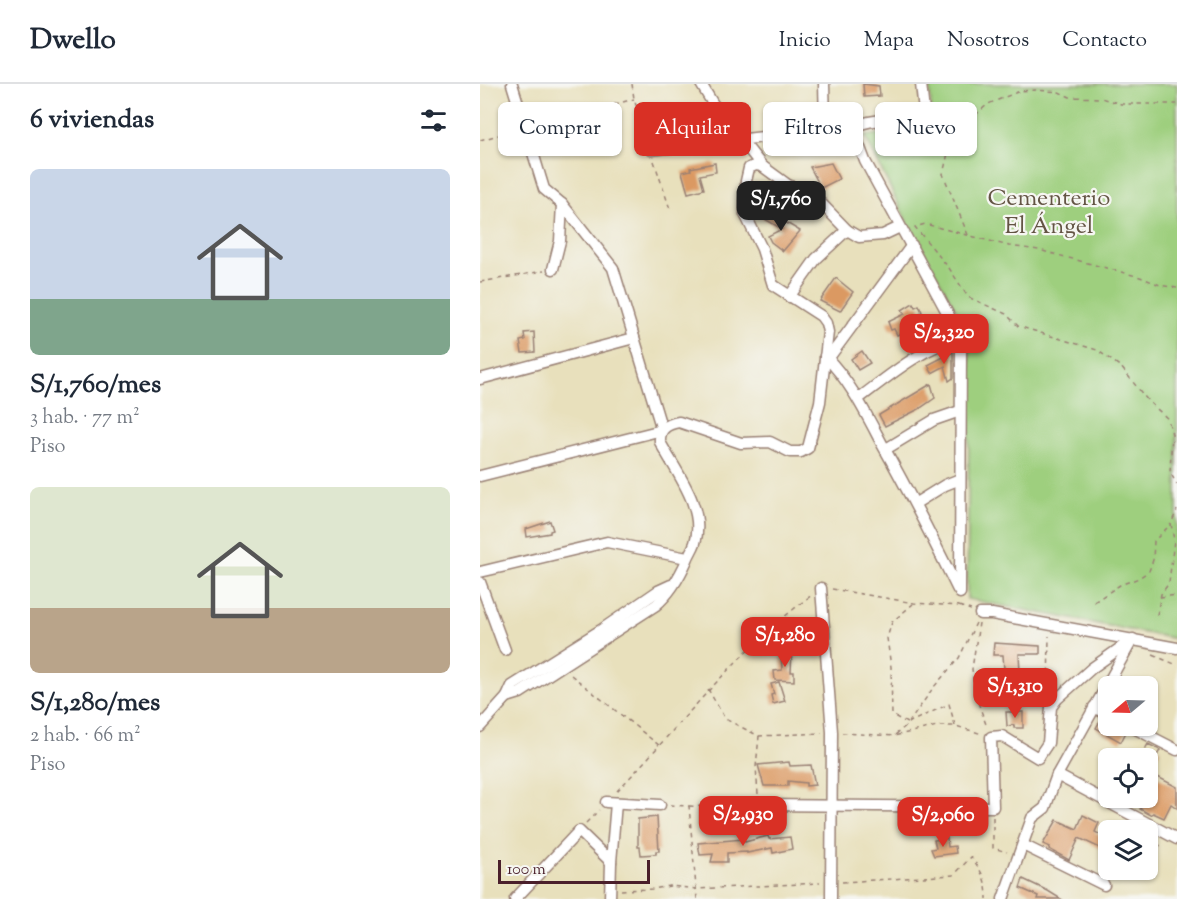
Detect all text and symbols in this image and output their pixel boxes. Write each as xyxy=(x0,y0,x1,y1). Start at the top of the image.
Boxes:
text: Dwello xyxy=(30,21,116,61)
text: Inicio xyxy=(779,26,831,56)
text: Mapa xyxy=(864,26,914,56)
text: Nosotros xyxy=(947,26,1029,56)
text: Contacto xyxy=(1062,26,1147,56)
text: 6 viviendas xyxy=(30,102,154,139)
chip: Comprar xyxy=(498,102,622,156)
chip: Alquilar xyxy=(634,102,751,156)
chip: Filtros xyxy=(763,102,863,156)
chip: Nuevo xyxy=(875,102,977,156)
icon: filters xyxy=(417,104,450,137)
pin: S/1,760 xyxy=(726,181,836,232)
park label: Cementerio El Ángel xyxy=(988,182,1110,244)
text: S/1,760 xyxy=(751,186,811,215)
icon: home xyxy=(186,208,294,316)
pin: S/2,320 xyxy=(889,314,999,365)
text: S/2,320 xyxy=(914,319,974,348)
text: S/1,760/mes xyxy=(30,367,161,404)
text: 3 hab. · 77 m² xyxy=(30,404,140,433)
text: Piso xyxy=(30,433,65,462)
icon: home xyxy=(186,526,294,634)
pin: S/1,280 xyxy=(730,617,840,668)
text: S/1,280 xyxy=(755,622,815,651)
pin: S/1,310 xyxy=(960,668,1070,719)
text: S/1,310 xyxy=(987,673,1043,702)
north arrow xyxy=(1098,676,1158,736)
map controls xyxy=(1098,676,1158,880)
text: S/1,280/mes xyxy=(30,685,160,722)
text: 2 hab. · 66 m² xyxy=(30,722,141,751)
button: locate xyxy=(1098,748,1158,808)
text: Piso xyxy=(30,751,65,780)
pin: S/2,930 xyxy=(688,796,798,847)
pin: S/2,060 xyxy=(888,797,998,848)
text: S/2,930 xyxy=(713,801,773,830)
text: S/2,060 xyxy=(911,802,975,831)
button: layers xyxy=(1098,820,1158,880)
scale bar xyxy=(498,857,650,884)
text: 100 m xyxy=(507,859,546,882)

